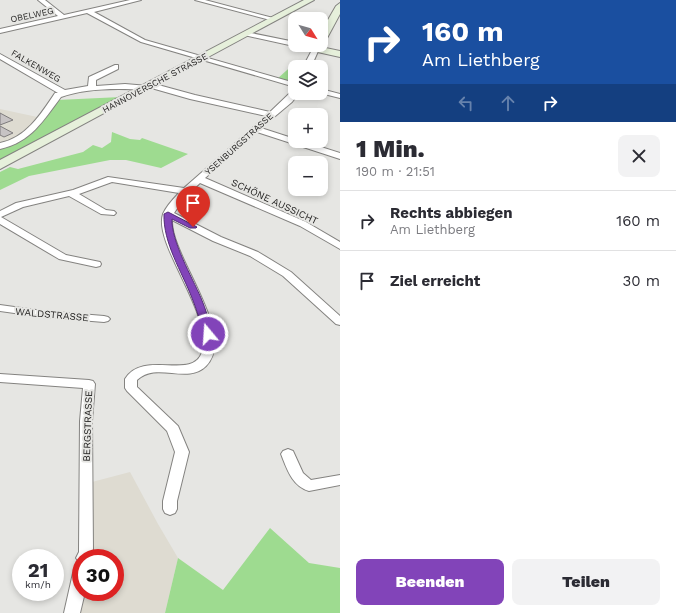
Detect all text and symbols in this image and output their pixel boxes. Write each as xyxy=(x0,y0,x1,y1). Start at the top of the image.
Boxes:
street label: OBELWEG xyxy=(9,6,55,24)
north arrow xyxy=(288,12,328,52)
map controls xyxy=(288,12,328,196)
text: 160 m xyxy=(422,15,504,48)
icon: right xyxy=(356,16,408,68)
street label: FALKENWEG xyxy=(10,48,62,84)
text: Am Liethberg xyxy=(422,49,540,70)
street label: HANNOVERSCHE STRASSE xyxy=(101,51,209,115)
button: layers xyxy=(288,60,328,100)
icon: left xyxy=(455,92,477,114)
icon: ahead xyxy=(497,92,519,114)
icon: right xyxy=(539,92,561,114)
button: + xyxy=(288,108,328,148)
street label: YSENBURGSTRASSE xyxy=(203,111,275,177)
text: 1 Min. xyxy=(356,135,425,163)
button: close xyxy=(618,135,660,177)
button: − xyxy=(288,156,328,196)
text: 190 m · 21:51 xyxy=(356,164,435,179)
street label: SCHÖNE AUSSICHT xyxy=(230,177,320,226)
pin xyxy=(176,186,210,227)
icon: arrive xyxy=(182,192,204,214)
text: Rechts abbiegen xyxy=(390,204,512,222)
icon: right xyxy=(356,210,378,232)
text: 160 m xyxy=(616,212,660,230)
text: Am Liethberg xyxy=(390,222,475,237)
icon: arrive xyxy=(356,270,378,292)
text: Ziel erreicht xyxy=(390,272,480,290)
text: 30 m xyxy=(623,272,660,290)
street label: WALDSTRASSE xyxy=(15,306,89,323)
position arrow xyxy=(187,313,229,355)
street label: BERGSTRASSE xyxy=(81,390,94,462)
speed limit sign: 30 xyxy=(72,549,124,601)
text: 21 xyxy=(28,558,48,582)
button: Beenden xyxy=(356,559,504,605)
button: Teilen xyxy=(512,559,660,605)
text: km/h xyxy=(25,579,51,590)

